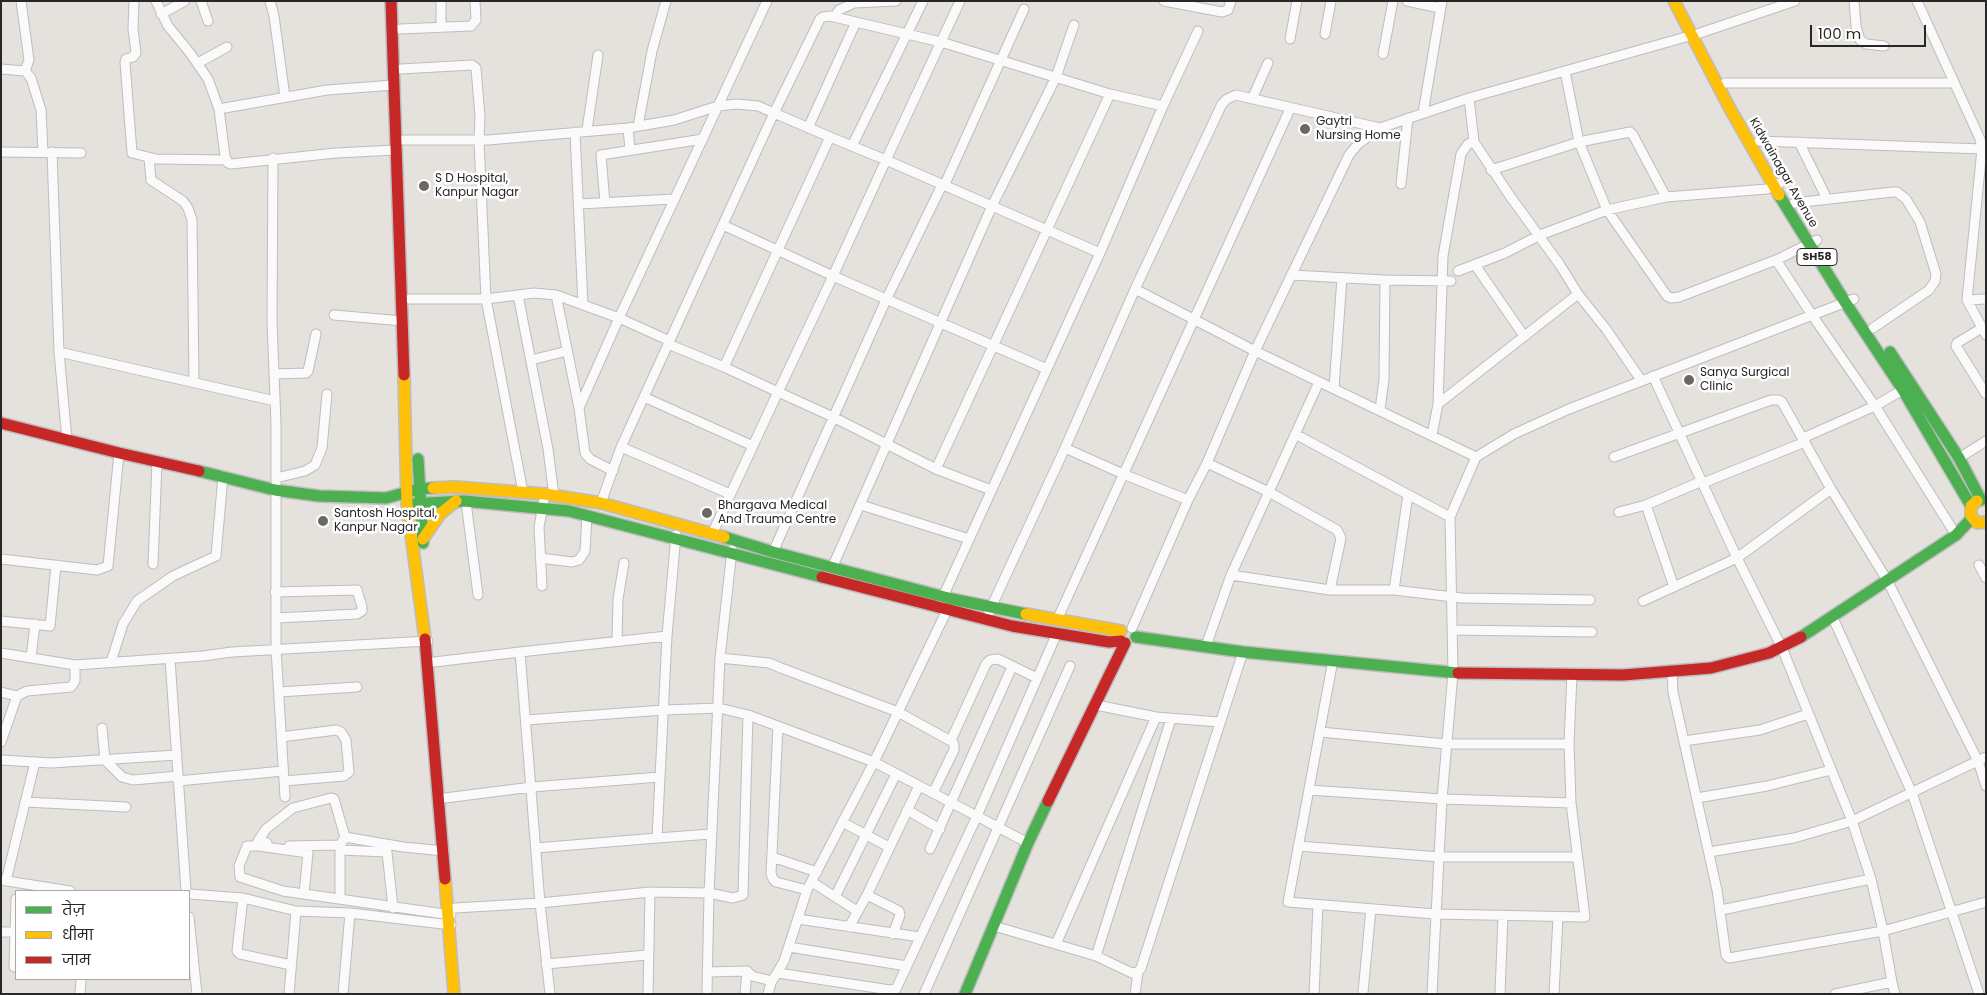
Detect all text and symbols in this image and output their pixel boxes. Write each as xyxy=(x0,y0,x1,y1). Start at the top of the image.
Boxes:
scale bar xyxy=(1812,15,1928,47)
text: 100 m xyxy=(1818,23,1861,44)
place label: Gaytri Nursing Home xyxy=(1316,115,1401,143)
street label: Kidwainagar Avenue xyxy=(1746,116,1820,230)
marker: Gaytri Nursing Home xyxy=(1298,122,1312,136)
place label: S D Hospital, Kanpur Nagar xyxy=(435,172,519,200)
marker: S D Hospital, Kanpur Nagar xyxy=(417,179,431,193)
road number: SH58 xyxy=(1797,248,1837,266)
place label: Sanya Surgical Clinic xyxy=(1700,366,1790,394)
marker: Sanya Surgical Clinic xyxy=(1682,373,1696,387)
place label: Bhargava Medical And Trauma Centre xyxy=(718,499,836,527)
marker: Bhargava Medical And Trauma Centre xyxy=(700,506,714,520)
place label: Santosh Hospital, Kanpur Nagar xyxy=(334,507,437,535)
marker: Santosh Hospital, Kanpur Nagar xyxy=(316,514,330,528)
legend xyxy=(15,890,190,980)
text: तेज़ xyxy=(62,899,85,920)
text: धीमा xyxy=(62,924,93,945)
text: जाम xyxy=(62,949,91,970)

